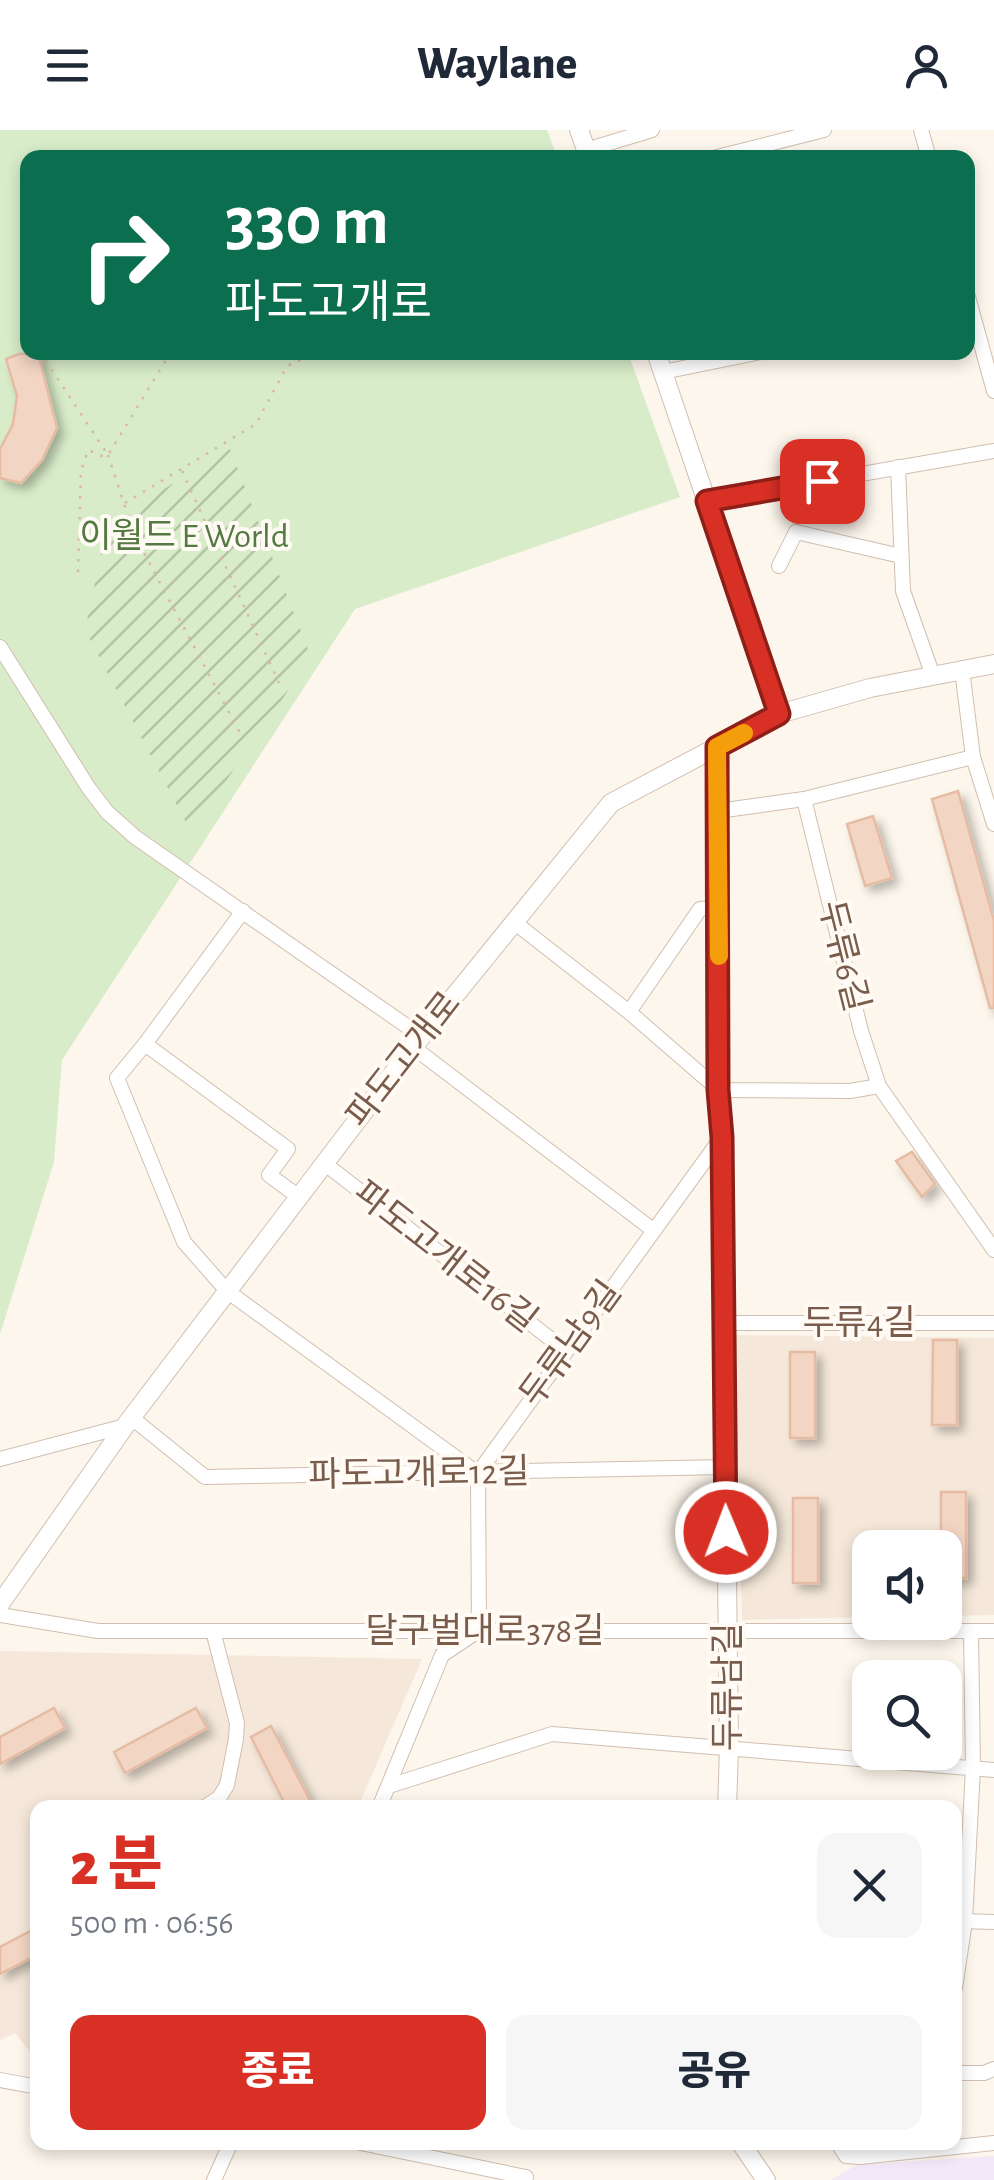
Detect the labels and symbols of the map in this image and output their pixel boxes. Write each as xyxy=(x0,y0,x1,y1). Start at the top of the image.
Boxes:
pin xyxy=(780,439,865,524)
park label: 이월드 E World xyxy=(79,518,289,554)
street label: 두류6길 xyxy=(812,897,875,1015)
street label: 파도고개로 xyxy=(340,985,467,1134)
street label: 파도고개로16길 xyxy=(347,1174,544,1339)
street label: 두류남9길 xyxy=(513,1274,628,1413)
street label: 두류4길 xyxy=(802,1305,916,1341)
street label: 파도고개로12길 xyxy=(308,1454,530,1493)
position arrow xyxy=(674,1480,778,1584)
street label: 달구벌대로378길 xyxy=(366,1613,604,1649)
street label: 두류남길 xyxy=(710,1623,746,1751)

